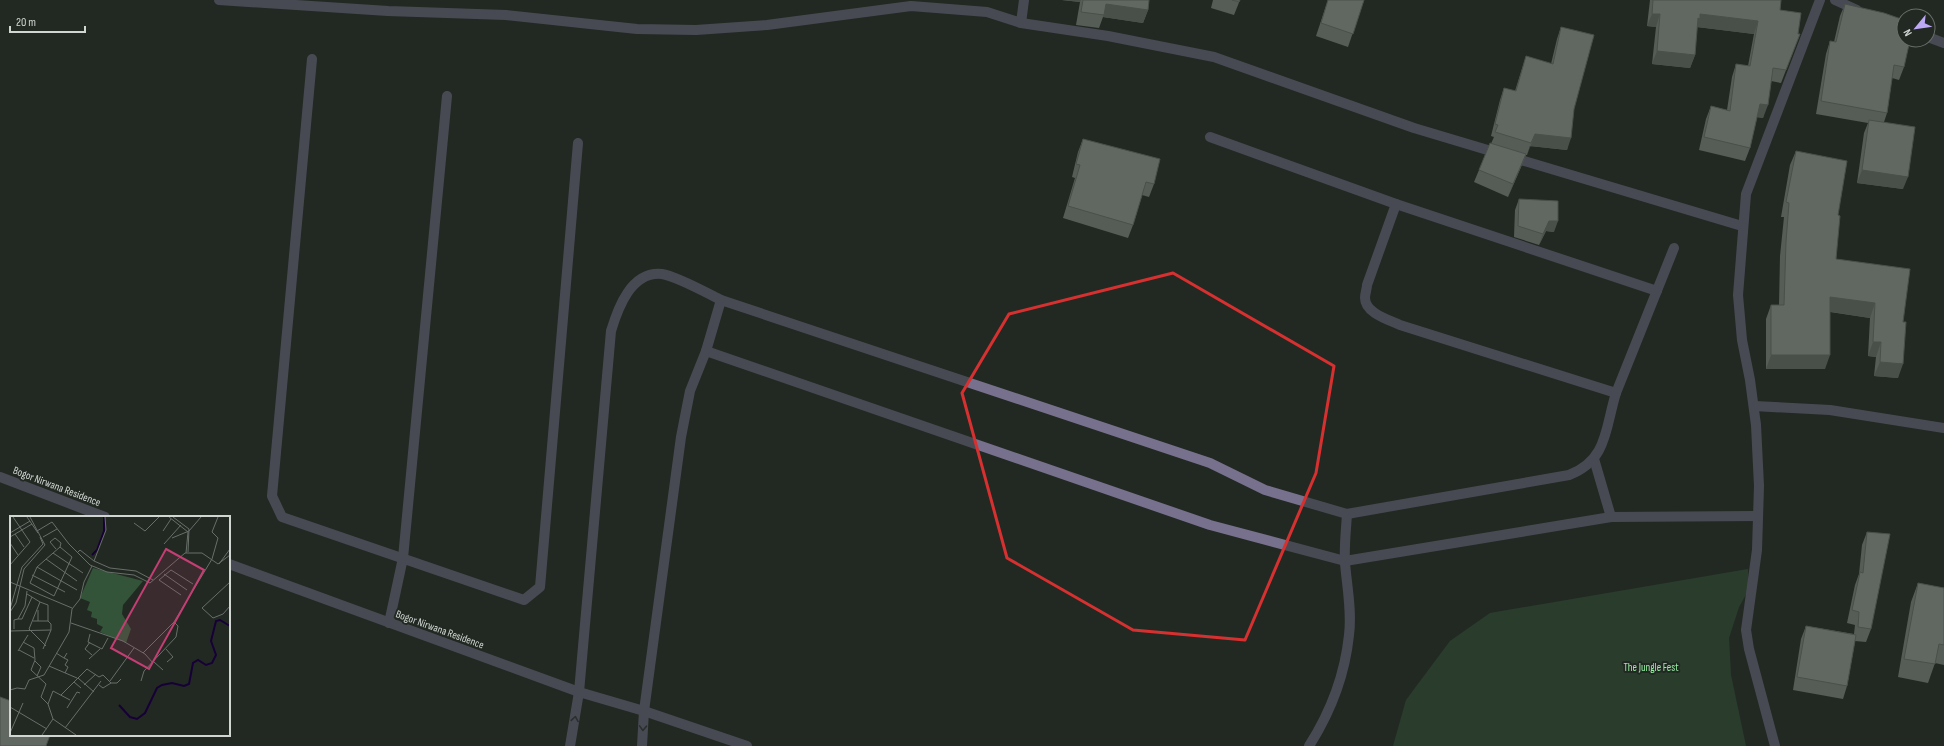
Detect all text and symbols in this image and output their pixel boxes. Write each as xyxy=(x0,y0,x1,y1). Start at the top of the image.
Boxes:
scale bar xyxy=(10,8,85,34)
north arrow xyxy=(1896,8,1936,48)
text: 20 m xyxy=(16,15,36,30)
text: N xyxy=(1901,27,1915,38)
street label: Bogor Nirwana Residence xyxy=(11,464,103,509)
inset map xyxy=(10,516,230,736)
street label: Bogor Nirwana Residence xyxy=(394,607,486,651)
park label: The Jungle Fest xyxy=(1623,661,1679,674)
one-way arrow xyxy=(570,716,578,722)
one-way arrow xyxy=(639,725,647,731)

